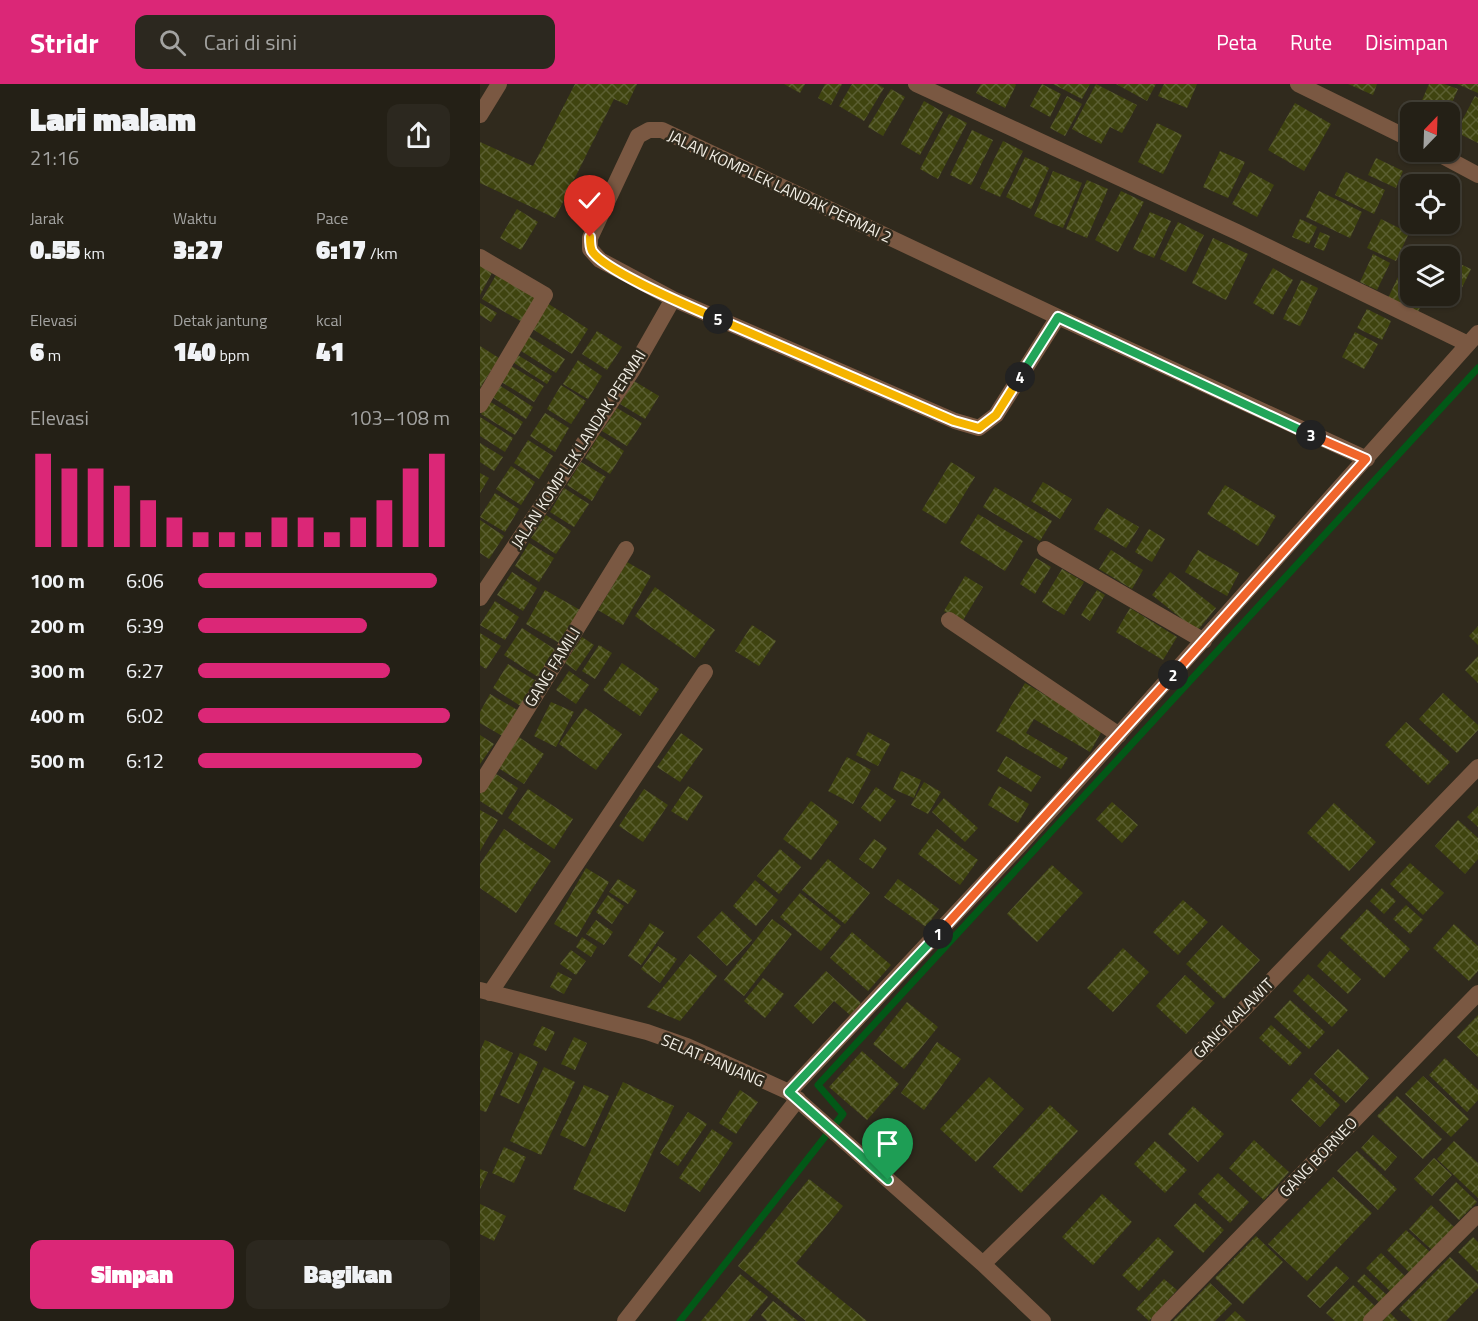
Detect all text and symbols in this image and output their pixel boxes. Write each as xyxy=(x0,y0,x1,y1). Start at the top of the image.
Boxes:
search box xyxy=(135,15,555,69)
text: Stridr xyxy=(30,21,99,64)
text: Cari di sini xyxy=(204,25,297,59)
icon: search xyxy=(156,26,189,59)
text: Peta xyxy=(1216,26,1257,58)
text: Rute xyxy=(1290,26,1332,58)
text: Disimpan xyxy=(1365,26,1448,58)
text: Lari malam xyxy=(30,94,196,144)
north arrow xyxy=(1400,102,1460,162)
map controls xyxy=(1400,102,1460,306)
button: share xyxy=(387,104,450,167)
street label: JALAN KOMPLEK LANDAK PERMAI 2 xyxy=(664,123,896,249)
text: 21:16 xyxy=(30,142,79,173)
button: locate xyxy=(1400,174,1460,234)
pin xyxy=(564,175,615,237)
icon: check xyxy=(573,184,606,217)
text: Jarak xyxy=(30,206,64,230)
text: Waktu xyxy=(173,206,217,230)
text: Pace xyxy=(316,206,348,230)
text: 0.55 xyxy=(30,230,80,269)
text: 3:27 xyxy=(173,230,223,269)
text: 6:17 xyxy=(316,230,366,269)
text: km xyxy=(80,241,105,265)
text: /km xyxy=(366,241,398,265)
button: layers xyxy=(1400,246,1460,306)
pin: 5 xyxy=(703,304,733,334)
text: 5 xyxy=(714,307,722,331)
text: Elevasi xyxy=(30,308,77,332)
text: Detak jantung xyxy=(173,308,267,332)
text: kcal xyxy=(316,308,342,332)
text: 6 xyxy=(30,332,44,371)
text: 140 xyxy=(173,332,216,371)
text: 41 xyxy=(316,332,345,371)
text: m xyxy=(44,343,61,367)
text: bpm xyxy=(216,343,250,367)
street label: JALAN KOMPLEK LANDAK PERMAI xyxy=(505,345,651,553)
pin: 4 xyxy=(1005,362,1035,392)
text: 4 xyxy=(1016,365,1024,389)
text: Elevasi xyxy=(30,402,89,433)
text: 103–108 m xyxy=(349,402,450,433)
pin: 3 xyxy=(1296,420,1326,450)
text: 3 xyxy=(1307,423,1315,447)
text: 100 m xyxy=(30,565,85,596)
text: 6:06 xyxy=(126,565,164,596)
text: 200 m xyxy=(30,610,85,641)
text: 6:39 xyxy=(126,610,164,641)
street label: GANG FAMILI xyxy=(518,622,586,712)
text: 300 m xyxy=(30,655,85,686)
text: 6:27 xyxy=(126,655,164,686)
pin: 2 xyxy=(1158,660,1188,690)
text: 2 xyxy=(1169,663,1177,687)
text: 400 m xyxy=(30,700,85,731)
text: 6:02 xyxy=(126,700,164,731)
text: 500 m xyxy=(30,745,85,776)
text: 6:12 xyxy=(126,745,164,776)
pin: 1 xyxy=(923,919,953,949)
text: 1 xyxy=(934,922,942,946)
street label: GANG KALAWIT xyxy=(1187,972,1279,1064)
street label: SELAT PANJANG xyxy=(658,1027,768,1093)
street label: GANG BORNEO xyxy=(1273,1111,1363,1203)
pin xyxy=(862,1118,913,1180)
icon: arrive xyxy=(871,1127,904,1160)
button: Simpan xyxy=(30,1240,234,1309)
button: Bagikan xyxy=(246,1240,450,1309)

